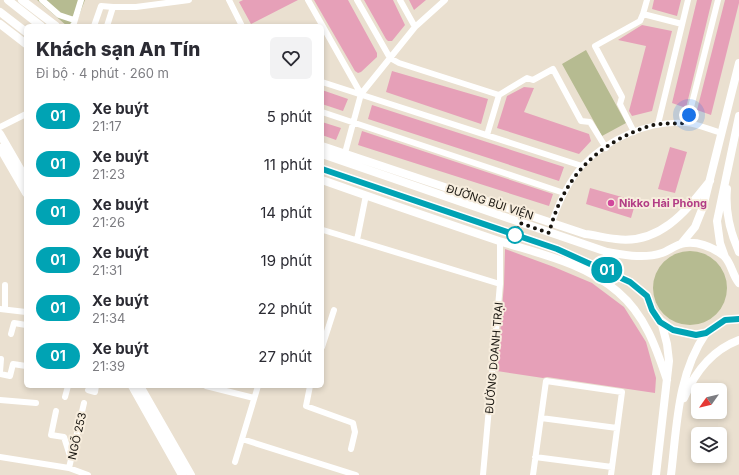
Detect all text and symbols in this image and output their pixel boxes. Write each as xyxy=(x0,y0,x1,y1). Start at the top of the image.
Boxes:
button: heart xyxy=(270,37,312,79)
text: Khách sạn An Tín xyxy=(36,38,200,61)
text: Đi bộ · 4 phút · 260 m xyxy=(36,65,169,81)
text: Xe buýt xyxy=(92,99,149,118)
your location xyxy=(679,105,699,125)
text: 01 xyxy=(50,107,66,124)
text: 5 phút xyxy=(267,107,312,126)
text: 21:17 xyxy=(92,118,122,134)
text: Xe buýt xyxy=(92,147,149,166)
text: 01 xyxy=(50,155,66,172)
text: 11 phút xyxy=(264,155,312,174)
text: 21:23 xyxy=(92,166,125,182)
street label: ĐƯỜNG BÙI VIỆN xyxy=(445,181,535,223)
text: Xe buýt xyxy=(92,195,149,214)
place label: Nikko Hải Phòng xyxy=(619,196,707,210)
marker: Nikko Hải Phòng xyxy=(606,198,616,208)
text: 01 xyxy=(50,203,66,220)
text: 14 phút xyxy=(260,203,312,222)
text: 21:26 xyxy=(92,214,125,230)
unlabelled marker xyxy=(506,226,524,244)
text: Xe buýt xyxy=(92,243,149,262)
text: 01 xyxy=(50,251,66,268)
text: 19 phút xyxy=(261,251,312,270)
line badge: 01 xyxy=(589,257,625,283)
text: 01 xyxy=(599,261,615,278)
text: 21:31 xyxy=(92,262,122,278)
text: Xe buýt xyxy=(92,291,149,310)
text: 01 xyxy=(50,299,66,316)
text: 22 phút xyxy=(258,299,312,318)
street label: ĐƯỜNG DOANH TRẠI xyxy=(482,302,506,414)
text: 21:34 xyxy=(92,310,125,326)
text: Xe buýt xyxy=(92,339,149,358)
text: 01 xyxy=(50,347,66,364)
text: 27 phút xyxy=(258,347,312,366)
text: 21:39 xyxy=(92,358,125,374)
north arrow xyxy=(691,383,727,419)
map controls xyxy=(691,383,727,463)
street label: NGÕ 253 xyxy=(65,411,89,461)
button: layers xyxy=(691,427,727,463)

